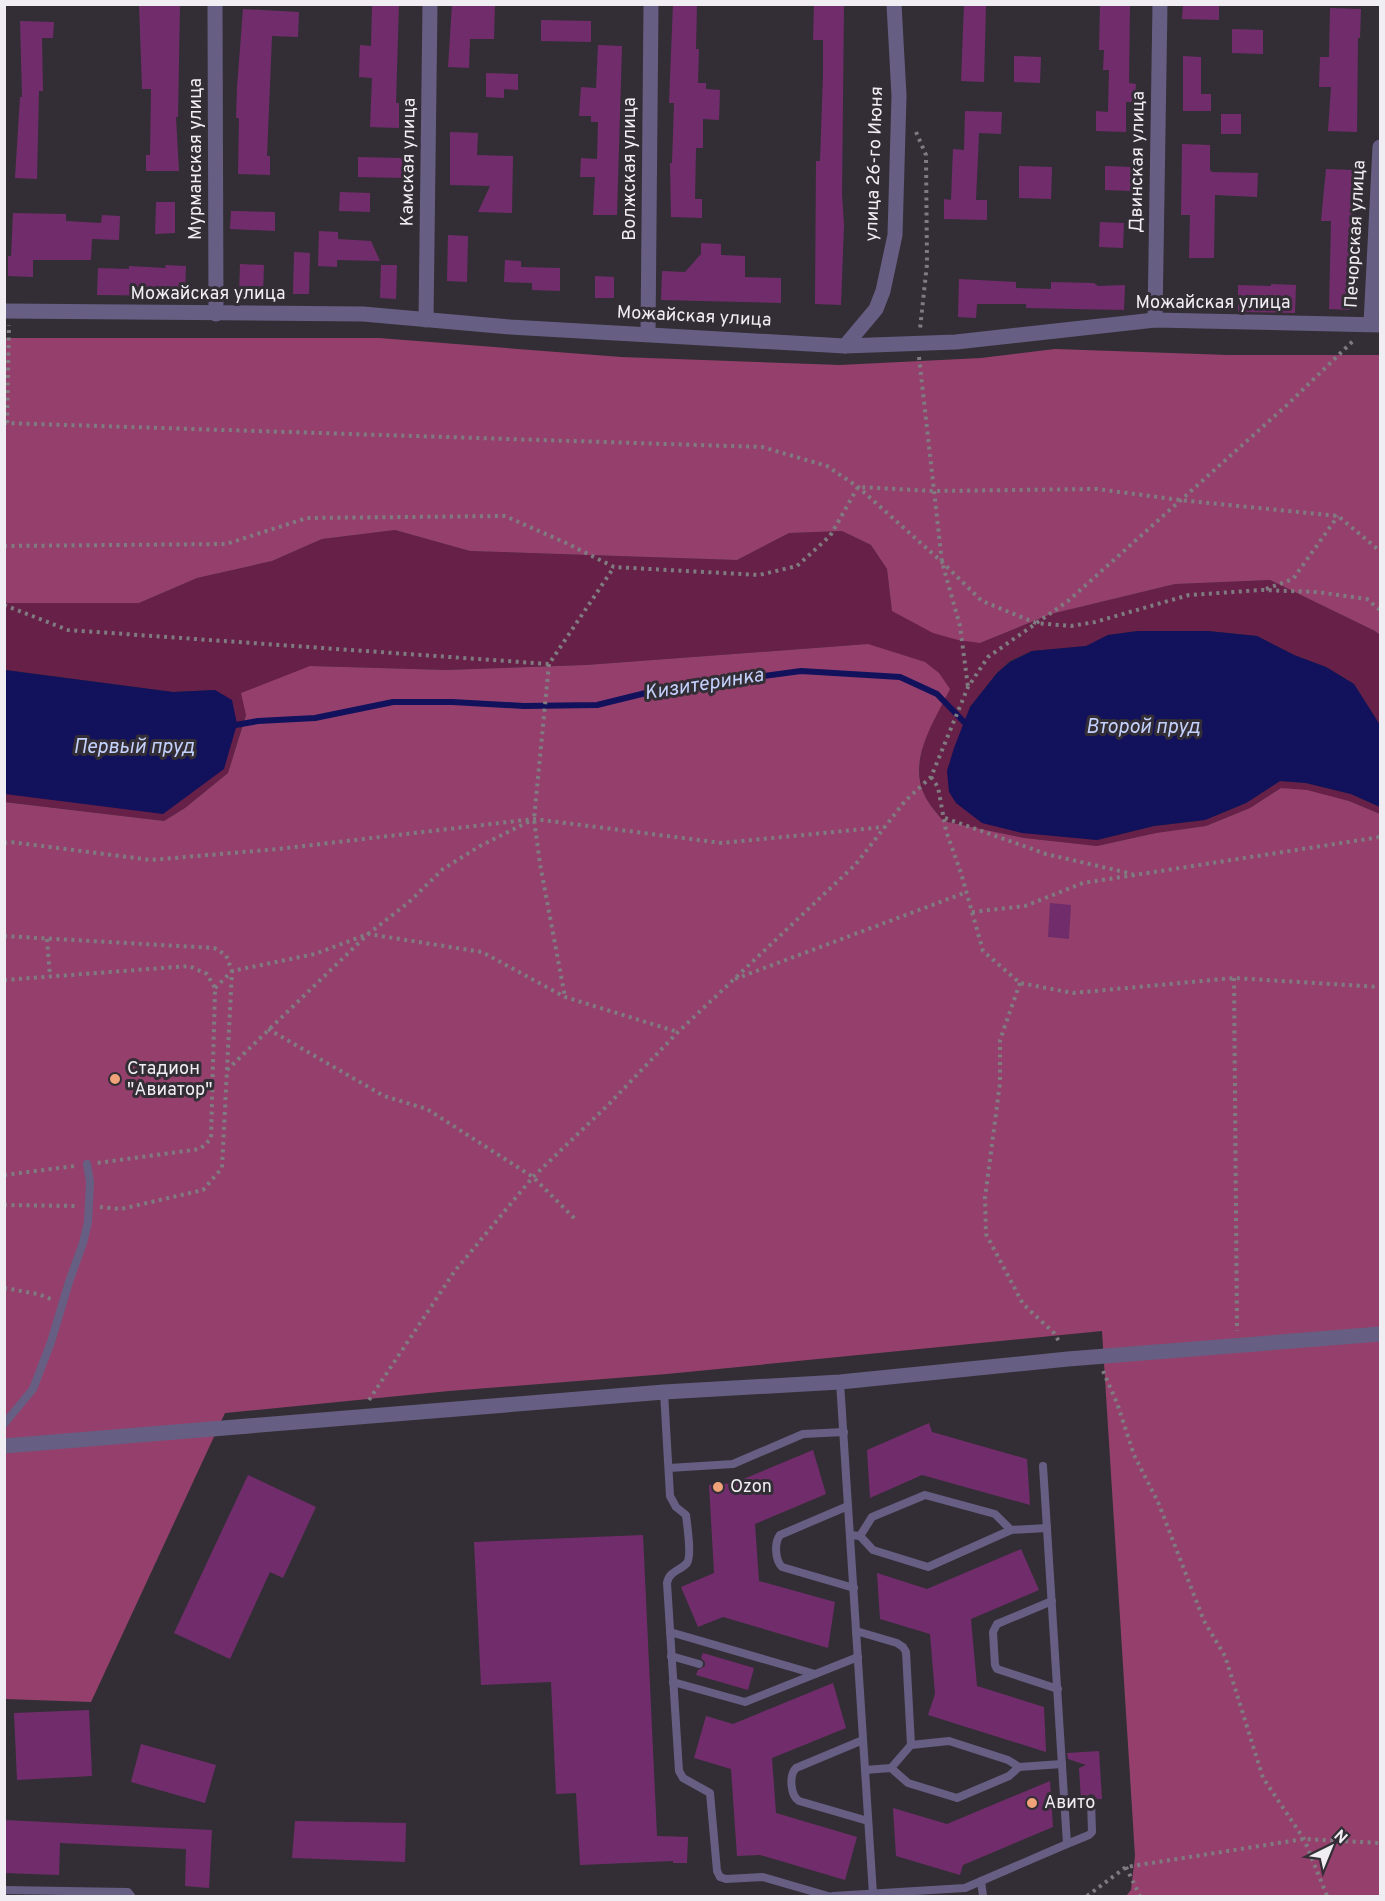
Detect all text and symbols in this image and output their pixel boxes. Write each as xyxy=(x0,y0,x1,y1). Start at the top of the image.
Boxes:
street label: Мурманская улица xyxy=(185,78,208,240)
street label: улица 26-го Июня xyxy=(861,86,889,242)
street label: Двинская улица xyxy=(1125,91,1151,233)
street label: Камская улица xyxy=(396,97,422,227)
street label: Волжская улица xyxy=(619,97,642,241)
street label: Печорская улица xyxy=(1341,159,1371,309)
street label: Можайская улица xyxy=(131,283,285,306)
street label: Можайская улица xyxy=(1136,292,1290,315)
street label: Можайская улица xyxy=(616,301,772,333)
water label: Кизитеринка xyxy=(642,663,766,707)
water label: Второй пруд xyxy=(1086,715,1200,741)
water label: Первый пруд xyxy=(73,735,195,761)
place label: Стадион "Авиатор" xyxy=(127,1058,213,1102)
marker: Стадион "Авиатор" xyxy=(108,1072,122,1086)
place label: Ozon xyxy=(730,1476,772,1499)
marker: Ozon xyxy=(711,1480,725,1494)
place label: Авито xyxy=(1044,1792,1095,1815)
marker: Авито xyxy=(1025,1796,1039,1810)
north arrow xyxy=(1301,1817,1361,1877)
text: N xyxy=(1329,1826,1351,1849)

